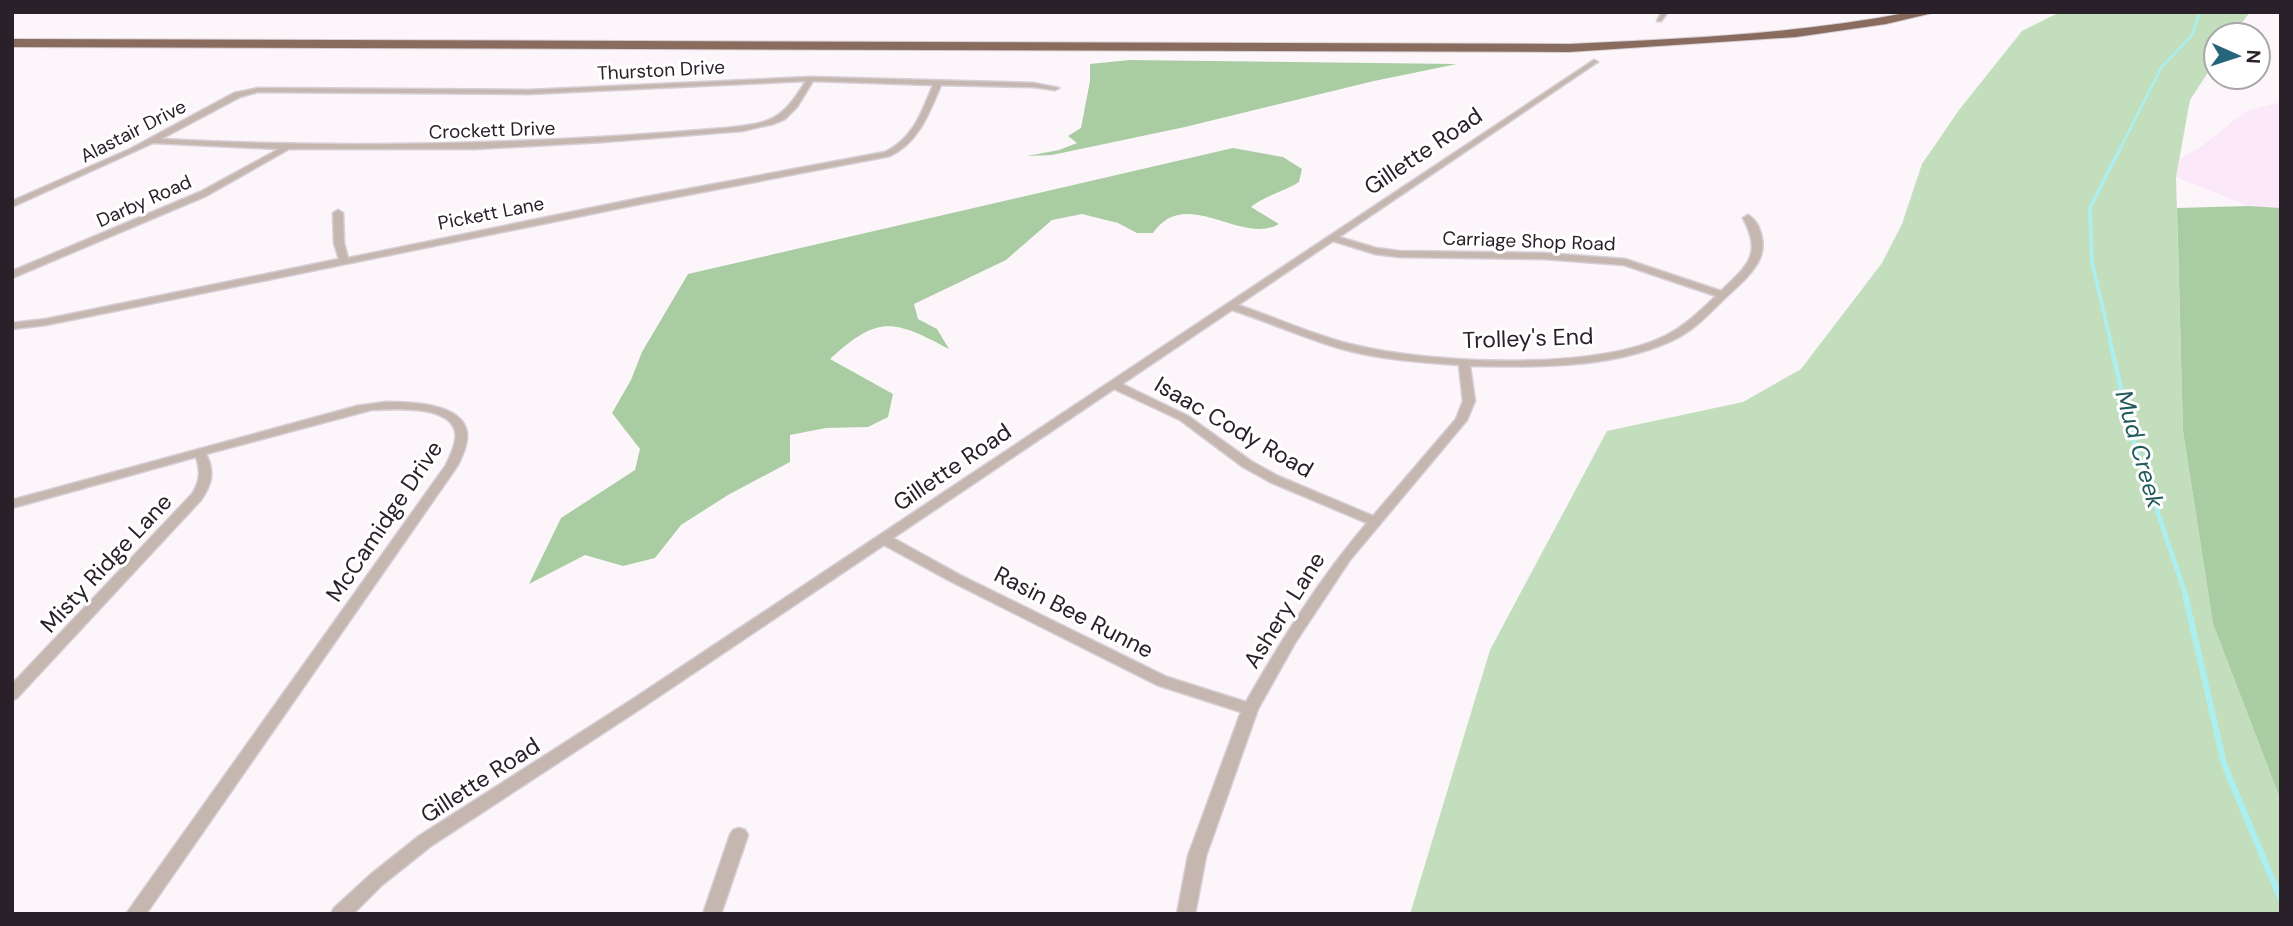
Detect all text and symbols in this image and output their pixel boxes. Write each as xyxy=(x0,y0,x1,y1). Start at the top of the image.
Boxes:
north arrow xyxy=(2202,21,2272,91)
text: N xyxy=(2241,49,2266,64)
street label: Thurston Drive xyxy=(596,54,726,86)
street label: Alastair Drive xyxy=(76,94,190,168)
street label: Gillette Road xyxy=(1358,100,1488,202)
street label: Crockett Drive xyxy=(428,115,556,145)
street label: Darby Road xyxy=(93,169,195,233)
street label: Pickett Lane xyxy=(436,190,546,236)
street label: Carriage Shop Road xyxy=(1442,225,1616,257)
street label: Trolley's End xyxy=(1462,321,1594,355)
street label: Isaac Cody Road xyxy=(1149,369,1319,485)
water label: Mud Creek xyxy=(2108,386,2172,512)
street label: Gillette Road xyxy=(887,416,1017,518)
street label: McCamidge Drive xyxy=(319,435,449,607)
street label: Misty Ridge Lane xyxy=(34,487,178,639)
street label: Ashery Lane xyxy=(1236,546,1332,674)
street label: Rasin Bee Runne xyxy=(989,559,1159,665)
street label: Gillette Road xyxy=(415,730,545,830)

